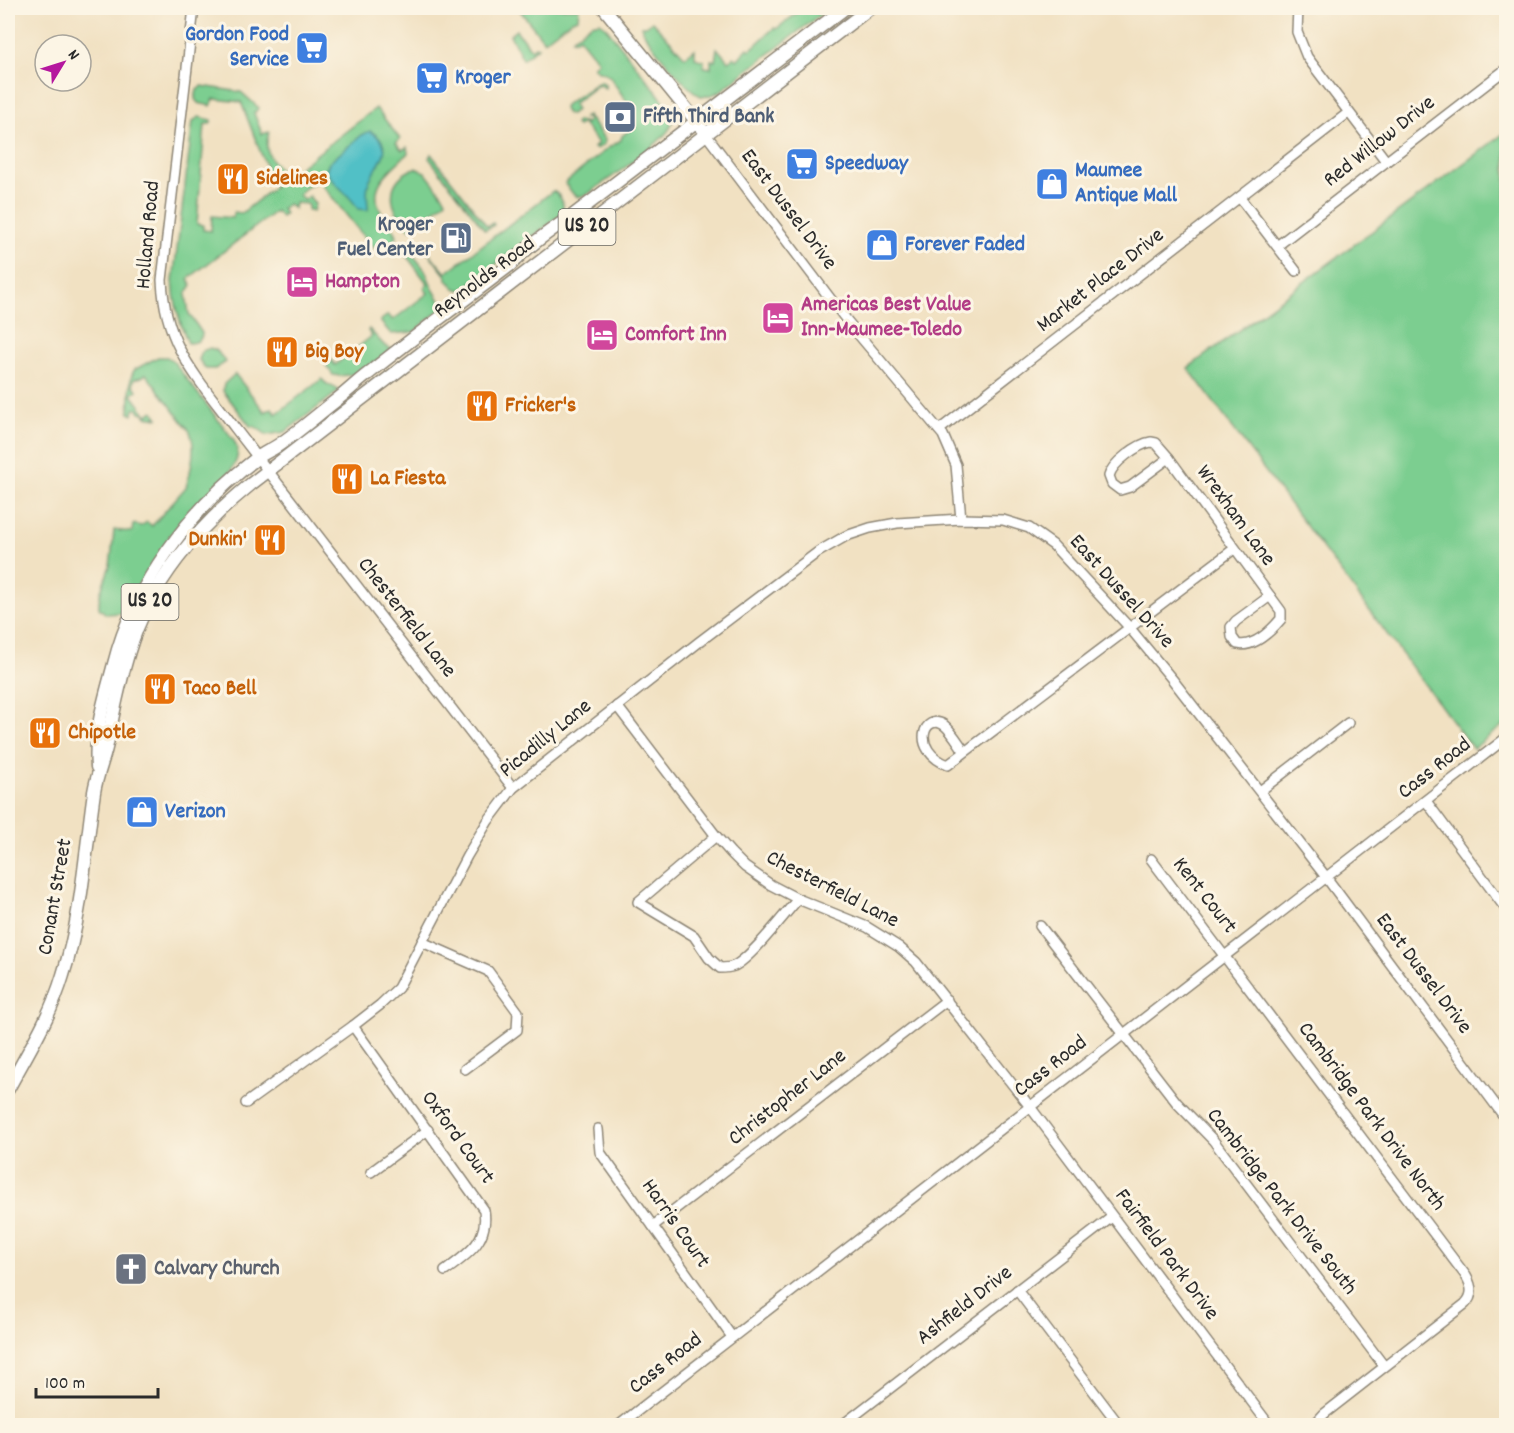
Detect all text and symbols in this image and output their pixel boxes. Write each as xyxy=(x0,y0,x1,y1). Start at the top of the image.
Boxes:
place label: Gordon Food Service xyxy=(185,20,289,76)
supermarket icon: Gordon Food Service xyxy=(294,30,330,66)
north arrow xyxy=(33,33,93,93)
text: N xyxy=(61,45,84,66)
supermarket icon: Kroger xyxy=(414,60,450,96)
place label: Kroger xyxy=(455,63,511,94)
street label: Red Willow Drive xyxy=(1318,88,1442,196)
bank icon: Fifth Third Bank xyxy=(602,99,638,135)
place label: Fifth Third Bank xyxy=(643,102,774,133)
street label: East Dussel Drive xyxy=(732,143,844,277)
supermarket icon: Speedway xyxy=(784,146,820,182)
place label: Speedway xyxy=(825,149,909,180)
place label: Maumee Antique Mall xyxy=(1075,156,1178,212)
restaurant icon: Sidelines xyxy=(215,161,251,197)
place label: Sidelines xyxy=(256,164,328,195)
shop icon: Maumee Antique Mall xyxy=(1034,166,1070,202)
street label: Holland Road xyxy=(129,180,169,290)
road number: US 20 xyxy=(558,209,616,245)
place label: Kroger Fuel Center xyxy=(337,210,434,266)
fuel station icon: Kroger Fuel Center xyxy=(438,220,474,256)
street label: Market Place Drive xyxy=(1030,221,1172,341)
shop icon: Forever Faded xyxy=(864,227,900,263)
street label: Reynolds Road xyxy=(428,229,542,327)
place label: Forever Faded xyxy=(905,230,1025,261)
hotel icon: Hampton xyxy=(284,264,320,300)
place label: Hampton xyxy=(325,267,400,298)
place label: Americas Best Value Inn-Maumee-Toledo xyxy=(801,290,972,346)
hotel icon: Americas Best Value Inn-Maumee-Toledo xyxy=(760,300,796,336)
hotel icon: Comfort Inn xyxy=(584,317,620,353)
place label: Comfort Inn xyxy=(625,320,727,351)
restaurant icon: Big Boy xyxy=(264,334,300,370)
place label: Big Boy xyxy=(305,337,364,368)
restaurant icon: Fricker's xyxy=(464,388,500,424)
place label: Fricker's xyxy=(505,391,576,422)
street label: Wrexham Lane xyxy=(1188,459,1282,573)
restaurant icon: La Fiesta xyxy=(329,461,365,497)
place label: La Fiesta xyxy=(370,464,446,495)
restaurant icon: Dunkin' xyxy=(252,522,288,558)
place label: Dunkin' xyxy=(188,525,247,556)
street label: East Dussel Drive xyxy=(1061,528,1181,656)
street label: Chesterfield Lane xyxy=(349,551,463,685)
road number: US 20 xyxy=(122,584,178,620)
restaurant icon: Taco Bell xyxy=(142,671,178,707)
place label: Taco Bell xyxy=(183,674,257,705)
street label: Picadilly Lane xyxy=(493,692,599,786)
restaurant icon: Chipotle xyxy=(27,715,63,751)
place label: Chipotle xyxy=(68,718,136,749)
street label: Cass Road xyxy=(1392,730,1478,808)
shop icon: Verizon xyxy=(124,794,160,830)
place label: Verizon xyxy=(165,797,226,828)
street label: Conant Street xyxy=(30,836,82,958)
street label: Chesterfield Lane xyxy=(760,843,904,937)
street label: Kent Court xyxy=(1164,851,1244,941)
street label: East Dussel Drive xyxy=(1367,907,1479,1041)
street label: Cambridge Park Drive North xyxy=(1290,1016,1452,1218)
street label: Cass Road xyxy=(1008,1028,1094,1106)
street label: Christopher Lane xyxy=(722,1042,854,1154)
street label: Oxford Court xyxy=(413,1085,501,1191)
street label: Cambridge Park Drive South xyxy=(1198,1102,1364,1302)
street label: Harris Court xyxy=(633,1173,717,1275)
street label: Fairfield Park Drive xyxy=(1106,1183,1226,1327)
church icon: Calvary Church xyxy=(113,1251,149,1287)
place label: Calvary Church xyxy=(154,1254,280,1285)
street label: Ashfield Drive xyxy=(910,1259,1020,1353)
street label: Cass Road xyxy=(623,1325,709,1403)
scale bar xyxy=(36,1361,158,1399)
text: 100 m xyxy=(45,1372,85,1397)

